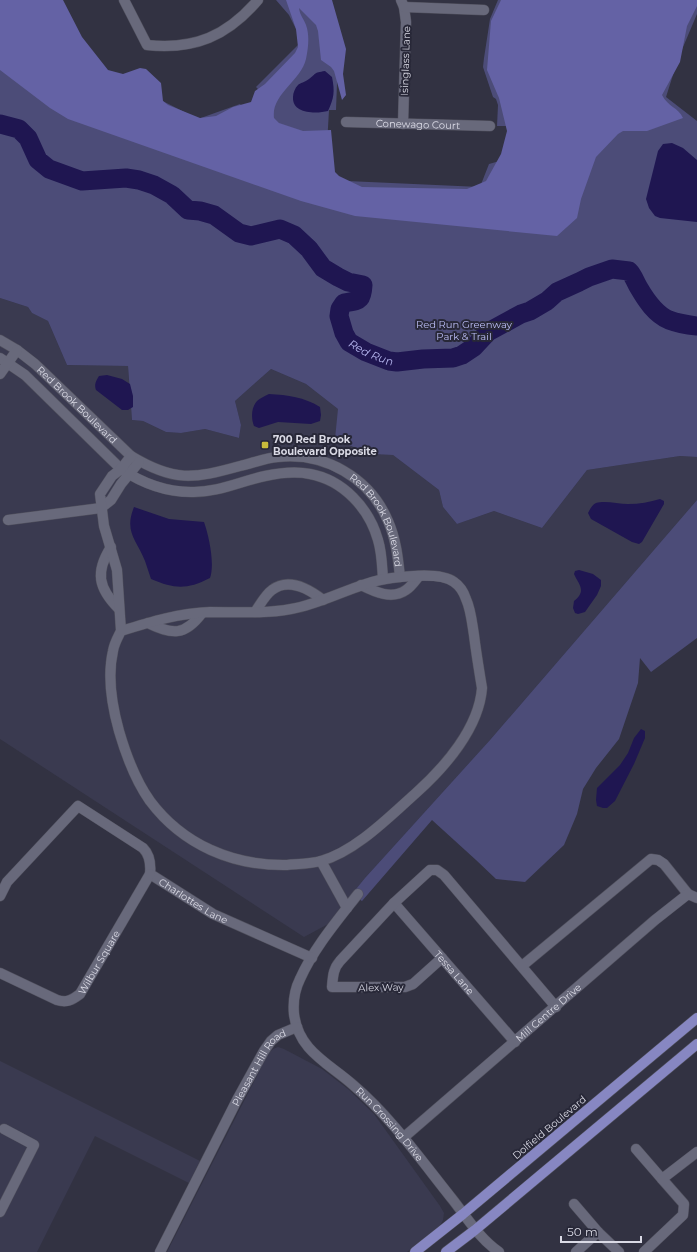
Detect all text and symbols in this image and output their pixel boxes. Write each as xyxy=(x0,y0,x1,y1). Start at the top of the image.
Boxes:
street label: Isinglass Lane xyxy=(398,26,413,96)
street label: Conewago Court xyxy=(376,117,460,132)
park label: Red Run Greenway Park & Trail xyxy=(416,318,513,343)
water label: Red Run xyxy=(346,336,394,368)
street label: Red Brook Boulevard xyxy=(34,363,120,446)
place label: 700 Red Brook Boulevard Opposite xyxy=(273,433,377,458)
marker: 700 Red Brook Boulevard Opposite xyxy=(260,440,270,450)
street label: Red Brook Boulevard xyxy=(347,471,405,568)
street label: Charlottes Lane xyxy=(156,875,230,927)
street label: Wilbur Square xyxy=(75,928,123,997)
street label: Tessa Lane xyxy=(431,948,477,997)
street label: Alex Way xyxy=(358,981,404,994)
street label: Mill Centre Drive xyxy=(513,981,584,1045)
street label: Pleasant Hill Road xyxy=(229,1026,288,1108)
street label: Run Crossing Drive xyxy=(353,1084,426,1164)
street label: Dolfield Boulevard xyxy=(510,1093,589,1162)
scale bar xyxy=(561,1218,641,1244)
text: 50 m xyxy=(567,1224,598,1239)

